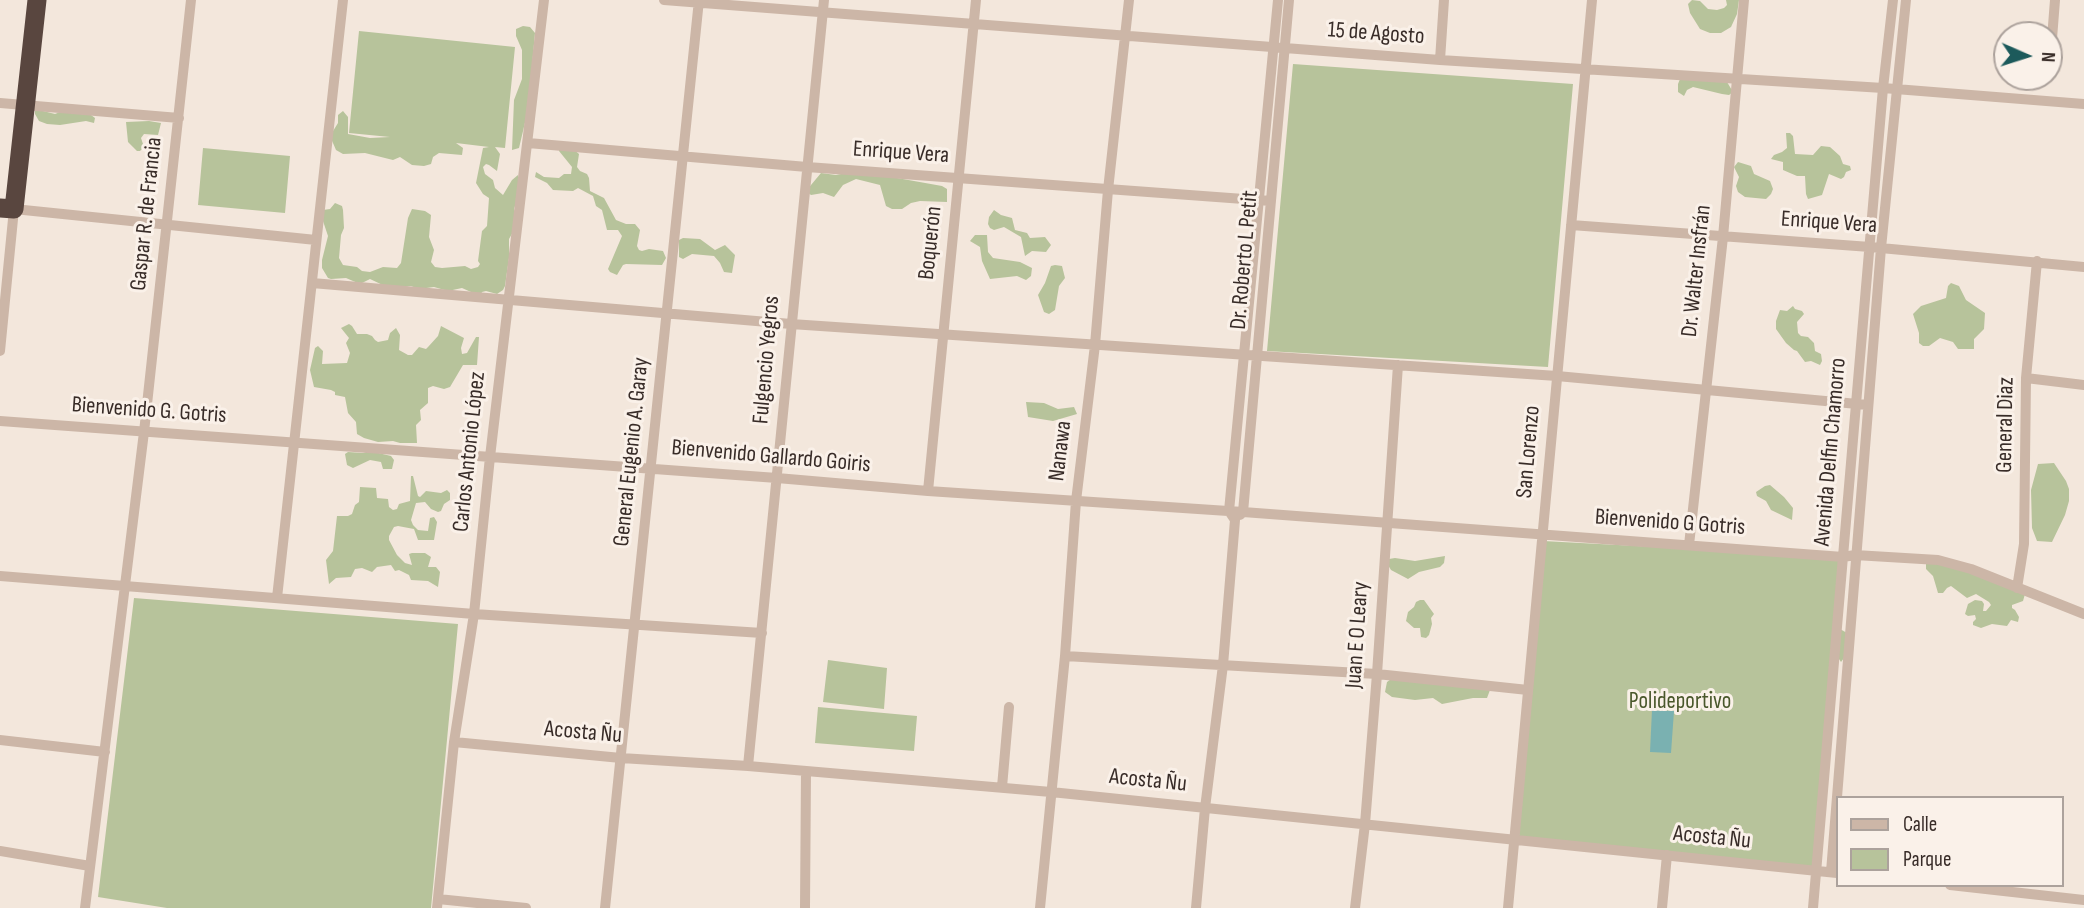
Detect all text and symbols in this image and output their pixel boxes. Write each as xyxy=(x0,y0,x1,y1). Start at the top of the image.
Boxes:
street label: 15 de Agosto xyxy=(1327,17,1425,51)
north arrow xyxy=(1993,21,2063,91)
text: N xyxy=(2036,51,2059,63)
street label: Gaspar R. de Francia xyxy=(125,136,169,292)
street label: Enrique Vera xyxy=(852,136,950,170)
street label: Dr. Roberto L Petit xyxy=(1225,189,1265,331)
street label: Dr. Walter Insfrán xyxy=(1676,204,1718,338)
street label: Boquerón xyxy=(913,205,949,281)
street label: Enrique Vera xyxy=(1780,206,1878,240)
street label: Fulgencio Yegros xyxy=(748,295,786,425)
street label: General Eugenio A. Garay xyxy=(608,356,656,548)
street label: Avenida Delfin Chamorro xyxy=(1809,357,1853,547)
street label: Carlos Antonio López xyxy=(448,371,492,533)
street label: General Diaz xyxy=(1991,377,2021,473)
street label: Bienvenido G. Gotris xyxy=(71,392,227,430)
street label: San Lorenzo xyxy=(1511,405,1547,499)
street label: Nanawa xyxy=(1044,419,1078,483)
street label: Bienvenido Gallardo Goiris xyxy=(670,435,872,479)
street label: Bienvenido G Gotris xyxy=(1594,504,1746,542)
street label: Juan E O Leary xyxy=(1341,581,1375,689)
park label: Polideportivo xyxy=(1629,688,1731,716)
street label: Acosta Ñu xyxy=(543,716,623,750)
street label: Acosta Ñu xyxy=(1108,763,1188,799)
legend xyxy=(1836,796,2063,887)
text: Calle xyxy=(1903,812,1937,837)
street label: Acosta Ñu xyxy=(1672,820,1752,856)
text: Parque xyxy=(1903,847,1951,872)

